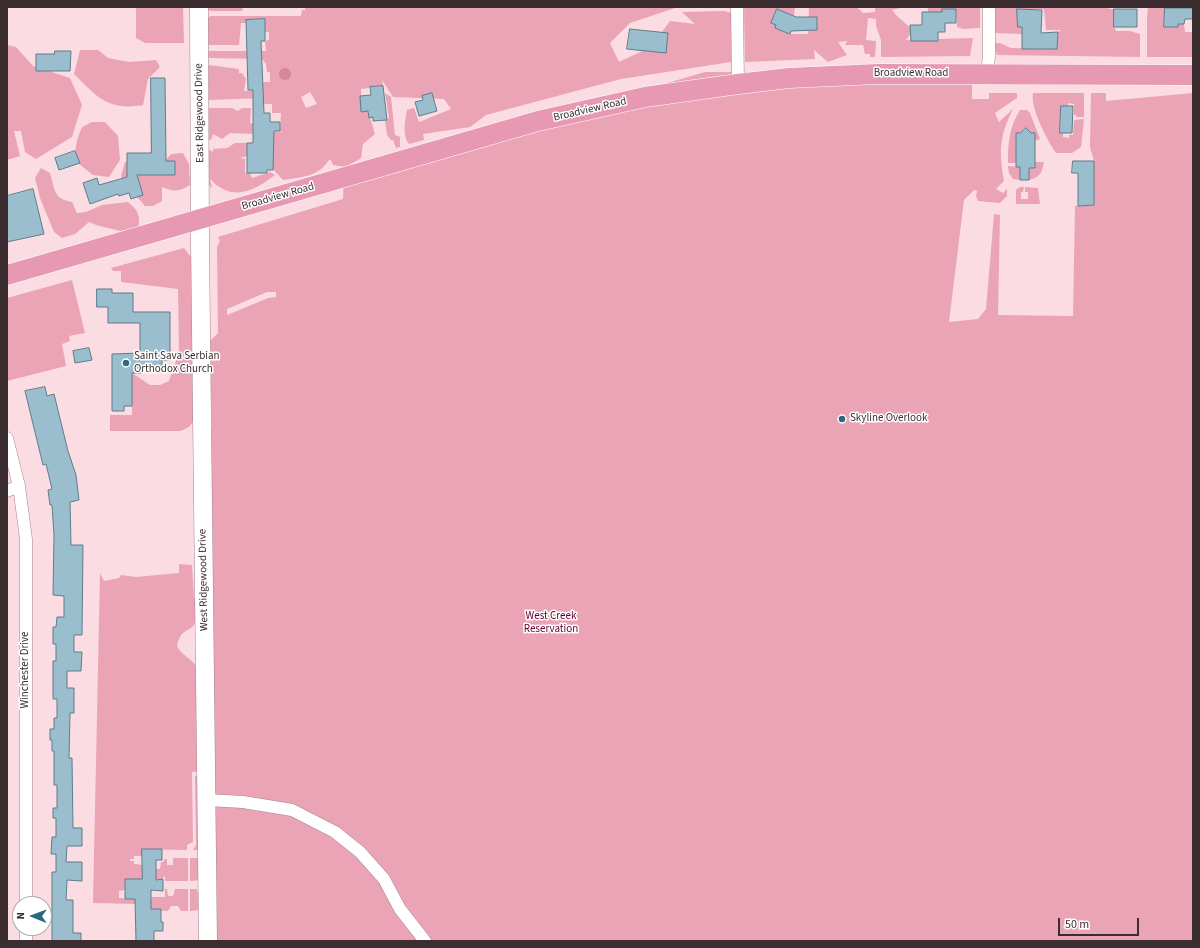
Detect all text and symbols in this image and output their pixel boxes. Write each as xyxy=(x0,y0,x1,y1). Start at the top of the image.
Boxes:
street label: East Ridgewood Drive xyxy=(193,63,207,163)
street label: Broadview Road xyxy=(874,67,948,81)
street label: Broadview Road xyxy=(552,95,628,125)
street label: Broadview Road xyxy=(240,180,316,214)
place label: Saint Sava Serbian Orthodox Church xyxy=(134,350,220,376)
marker: Saint Sava Serbian Orthodox Church xyxy=(121,358,131,368)
place label: Skyline Overlook xyxy=(850,412,927,426)
marker: Skyline Overlook xyxy=(837,414,847,424)
street label: West Ridgewood Drive xyxy=(197,529,211,631)
park label: West Creek Reservation xyxy=(524,610,578,636)
street label: Winchester Drive xyxy=(19,631,33,709)
north arrow xyxy=(12,896,52,936)
scale bar xyxy=(1060,910,1141,936)
text: N xyxy=(13,912,28,920)
text: 50 m xyxy=(1065,916,1089,933)

